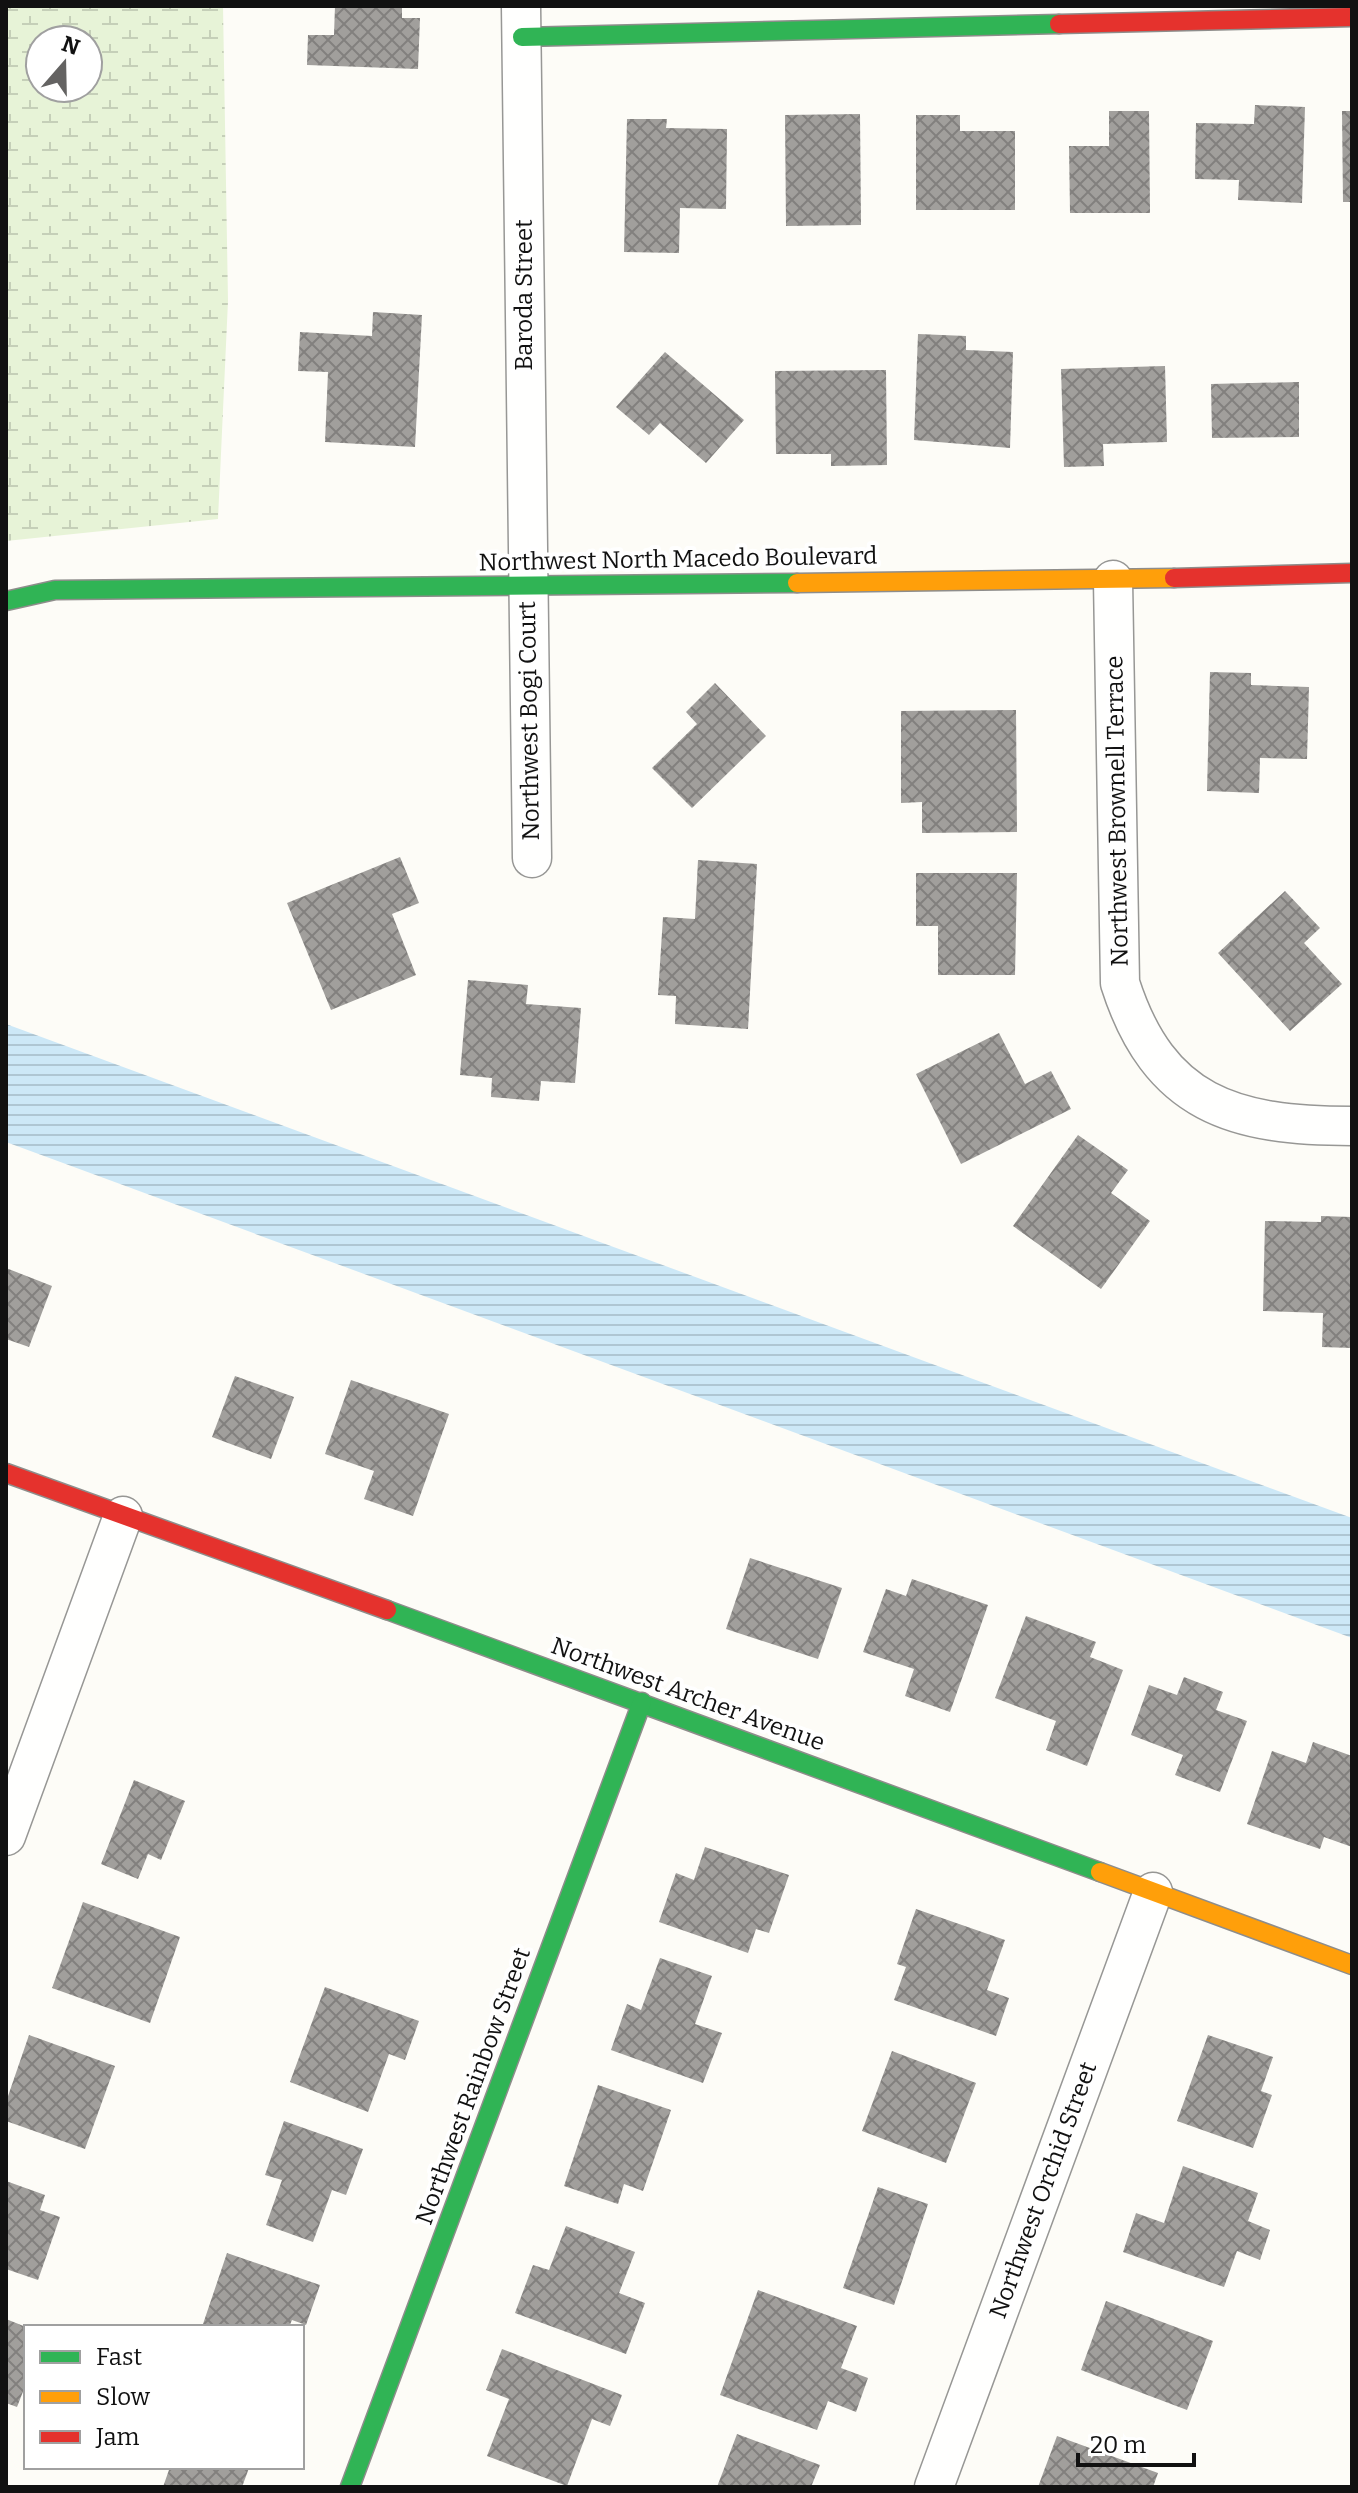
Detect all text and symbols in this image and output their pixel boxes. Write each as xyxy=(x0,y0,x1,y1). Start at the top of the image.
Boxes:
north arrow xyxy=(24,24,104,104)
text: N xyxy=(58,30,83,61)
street label: Baroda Street xyxy=(510,219,538,371)
street label: Northwest North Macedo Boulevard xyxy=(478,542,878,576)
street label: Northwest Bogi Court xyxy=(513,601,545,841)
street label: Northwest Brownell Terrace xyxy=(1100,655,1134,967)
street label: Northwest Archer Avenue xyxy=(547,1631,829,1757)
street label: Northwest Rainbow Street xyxy=(410,1944,536,2228)
street label: Northwest Orchid Street xyxy=(984,2058,1103,2322)
legend xyxy=(24,2325,304,2469)
text: Fast xyxy=(96,2343,142,2371)
text: Slow xyxy=(96,2383,151,2411)
scale bar xyxy=(1078,2417,1194,2467)
text: Jam xyxy=(95,2423,140,2451)
text: 20 m xyxy=(1090,2431,1146,2459)

